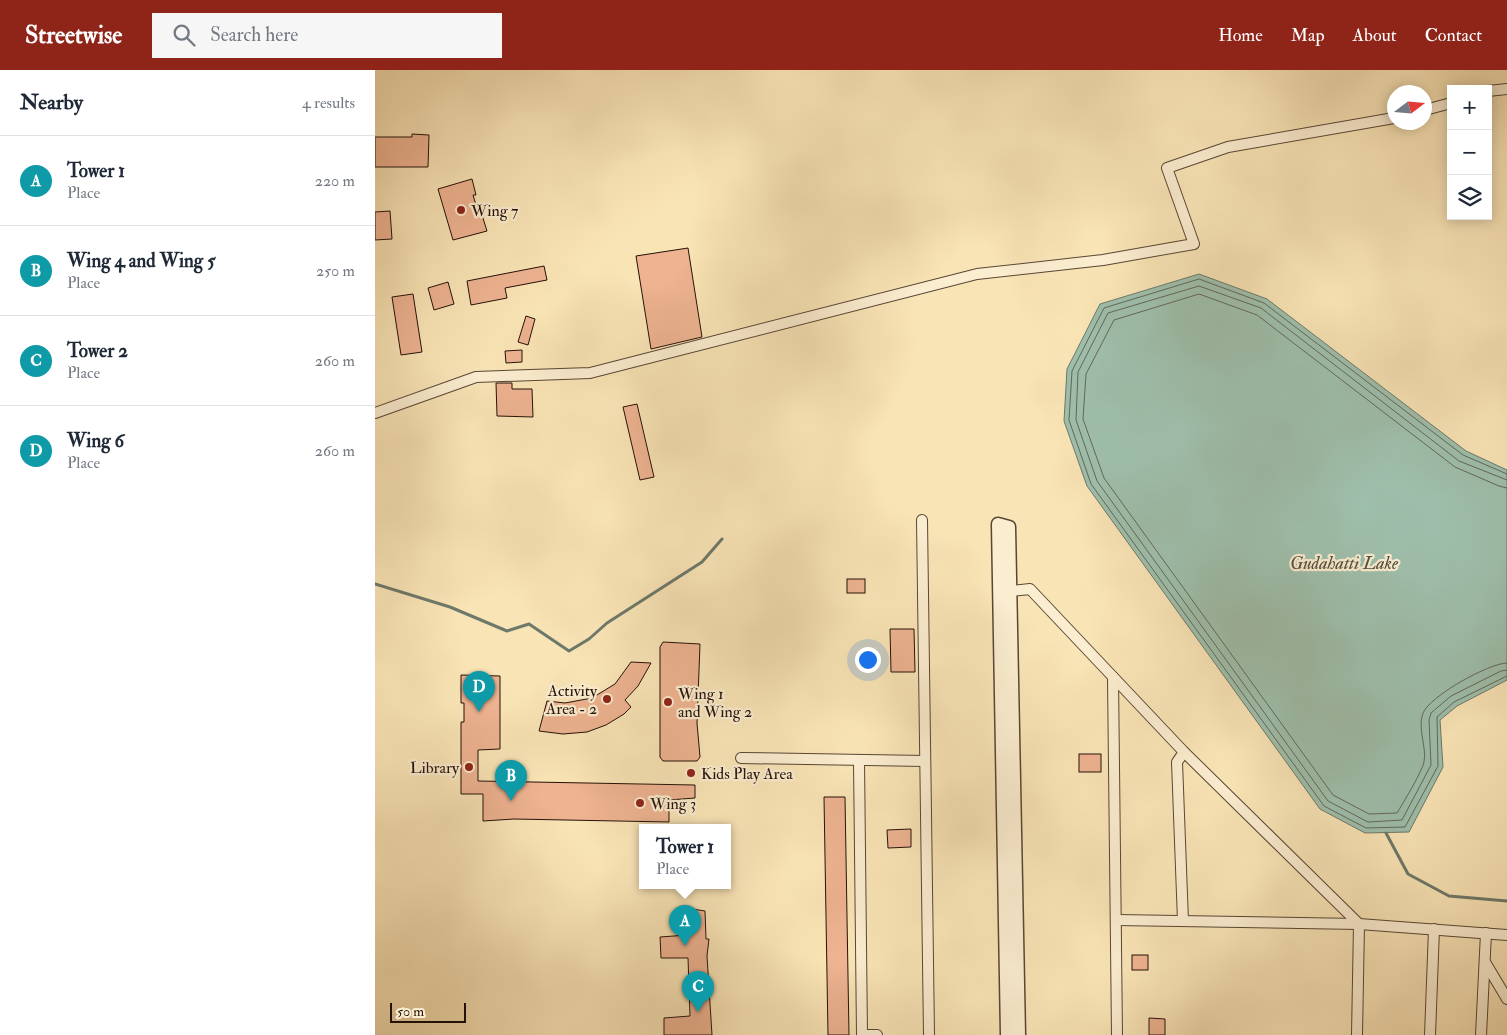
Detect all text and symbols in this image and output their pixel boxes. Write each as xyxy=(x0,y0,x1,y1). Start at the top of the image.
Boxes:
search box xyxy=(152,13,502,58)
text: Streetwise xyxy=(25,20,122,51)
icon: search xyxy=(170,21,198,49)
text: Search here xyxy=(210,23,298,47)
text: Home xyxy=(1218,24,1263,47)
text: Map xyxy=(1291,24,1325,47)
text: About xyxy=(1353,24,1397,47)
text: Contact xyxy=(1425,24,1482,47)
north arrow xyxy=(1387,85,1432,130)
map controls xyxy=(1447,85,1492,220)
button: + xyxy=(1447,85,1492,130)
text: Nearby xyxy=(20,89,83,116)
text: 4 results xyxy=(302,93,355,113)
button: − xyxy=(1447,130,1492,175)
text: Tower 1 xyxy=(67,159,125,183)
text: A xyxy=(31,171,41,191)
text: 220 m xyxy=(315,171,355,191)
button: layers xyxy=(1447,175,1492,220)
text: Place xyxy=(67,183,100,203)
place label: Wing 7 xyxy=(470,201,519,221)
marker: Wing 7 xyxy=(455,204,467,216)
text: Wing 4 and Wing 5 xyxy=(67,249,216,273)
text: B xyxy=(31,261,41,281)
text: 250 m xyxy=(316,261,355,281)
text: Place xyxy=(67,273,100,293)
text: Tower 2 xyxy=(67,339,128,363)
text: C xyxy=(30,351,42,371)
text: 260 m xyxy=(315,351,355,371)
text: Place xyxy=(67,363,100,383)
text: Wing 6 xyxy=(67,429,124,453)
text: D xyxy=(29,441,43,461)
text: 260 m xyxy=(315,441,355,461)
text: Place xyxy=(67,453,100,473)
water label: Gudahatti Lake xyxy=(1290,552,1399,575)
your location xyxy=(855,647,881,673)
pin: D xyxy=(463,671,495,712)
place label: Activity Area - 2 xyxy=(545,681,598,719)
place label: Wing 1 and Wing 2 xyxy=(677,684,752,722)
marker: Activity Area - 2 xyxy=(601,693,613,705)
marker: Wing 1 and Wing 2 xyxy=(662,696,674,708)
place label: Library xyxy=(410,758,460,778)
pin: B xyxy=(495,760,527,801)
marker: Library xyxy=(463,761,475,773)
place label: Kids Play Area xyxy=(701,764,793,784)
marker: Kids Play Area xyxy=(685,767,697,779)
place label: Wing 3 xyxy=(649,794,696,814)
marker: Wing 3 xyxy=(634,797,646,809)
popup xyxy=(639,824,731,889)
text: Tower 1 xyxy=(656,835,714,859)
text: Place xyxy=(656,859,689,879)
pin: A xyxy=(669,905,701,946)
pin: C xyxy=(682,971,714,1012)
scale bar xyxy=(390,1000,466,1023)
text: 50 m xyxy=(397,1003,424,1020)

